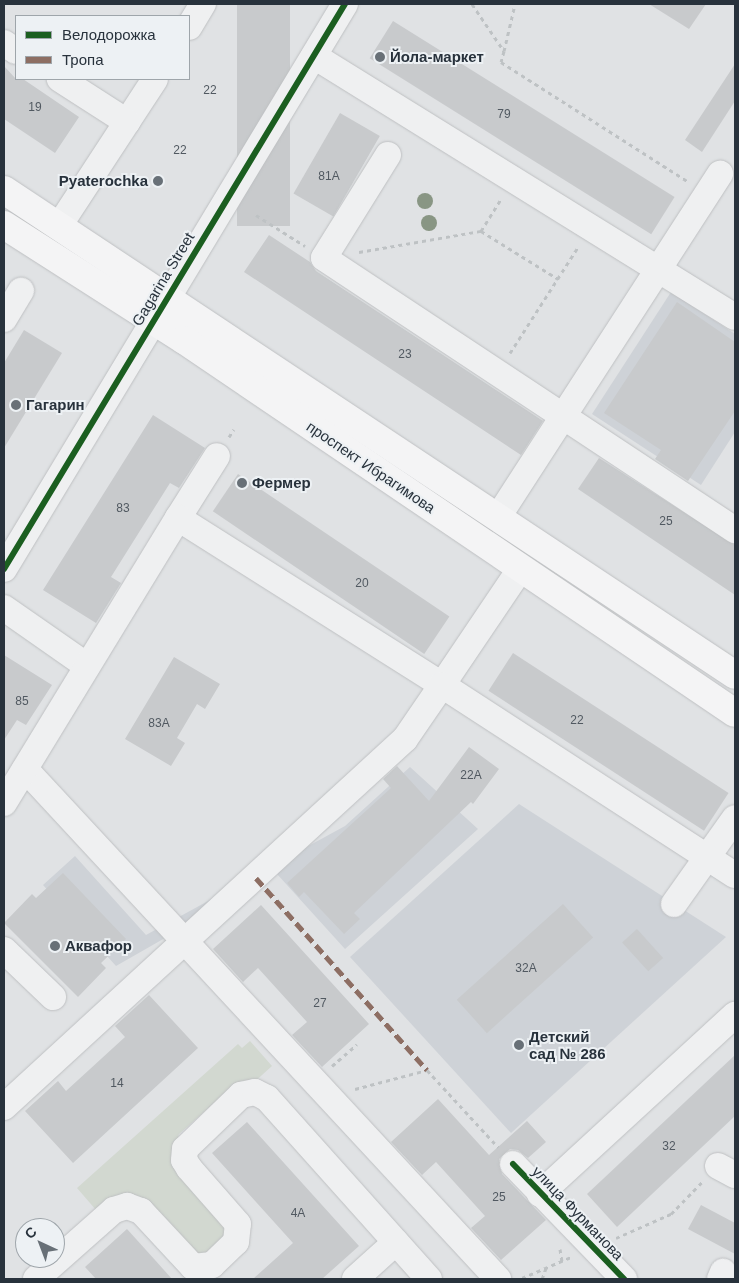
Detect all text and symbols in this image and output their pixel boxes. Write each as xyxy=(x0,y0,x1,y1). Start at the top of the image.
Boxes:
legend xyxy=(15,15,190,80)
text: Велодорожка xyxy=(62,26,156,43)
place label: Йола-маркет xyxy=(390,48,484,66)
text: Тропа xyxy=(62,51,103,68)
marker: Йола-маркет xyxy=(374,51,386,63)
house number: 22 xyxy=(203,84,217,98)
house number: 19 xyxy=(28,101,42,115)
house number: 79 xyxy=(497,108,511,122)
house number: 22 xyxy=(173,144,187,158)
house number: 81А xyxy=(318,170,340,184)
place label: Pyaterochka xyxy=(59,172,148,190)
marker: Pyaterochka xyxy=(152,175,164,187)
street label: Gagarina Street xyxy=(128,229,198,329)
house number: 23 xyxy=(398,348,412,362)
place label: Гагарин xyxy=(26,396,85,414)
marker: Гагарин xyxy=(10,399,22,411)
street label: проспект Ибрагимова xyxy=(303,417,439,517)
place label: Фермер xyxy=(252,474,311,492)
marker: Фермер xyxy=(236,477,248,489)
house number: 83 xyxy=(116,502,130,516)
house number: 25 xyxy=(659,515,673,529)
house number: 20 xyxy=(355,577,369,591)
house number: 85 xyxy=(15,695,29,709)
house number: 22 xyxy=(570,714,584,728)
house number: 83А xyxy=(148,717,170,731)
house number: 22А xyxy=(460,769,482,783)
place label: Аквафор xyxy=(65,937,132,955)
marker: Аквафор xyxy=(49,940,61,952)
house number: 32А xyxy=(515,962,537,976)
house number: 27 xyxy=(313,997,327,1011)
place label: Детский сад № 286 xyxy=(529,1027,605,1062)
marker: Детский сад № 286 xyxy=(513,1039,525,1051)
house number: 14 xyxy=(110,1077,124,1091)
house number: 32 xyxy=(662,1140,676,1154)
street label: улица Фурманова xyxy=(528,1162,628,1264)
house number: 25 xyxy=(492,1191,506,1205)
house number: 4А xyxy=(291,1207,305,1221)
north arrow xyxy=(15,1218,65,1268)
text: С xyxy=(21,1223,40,1242)

